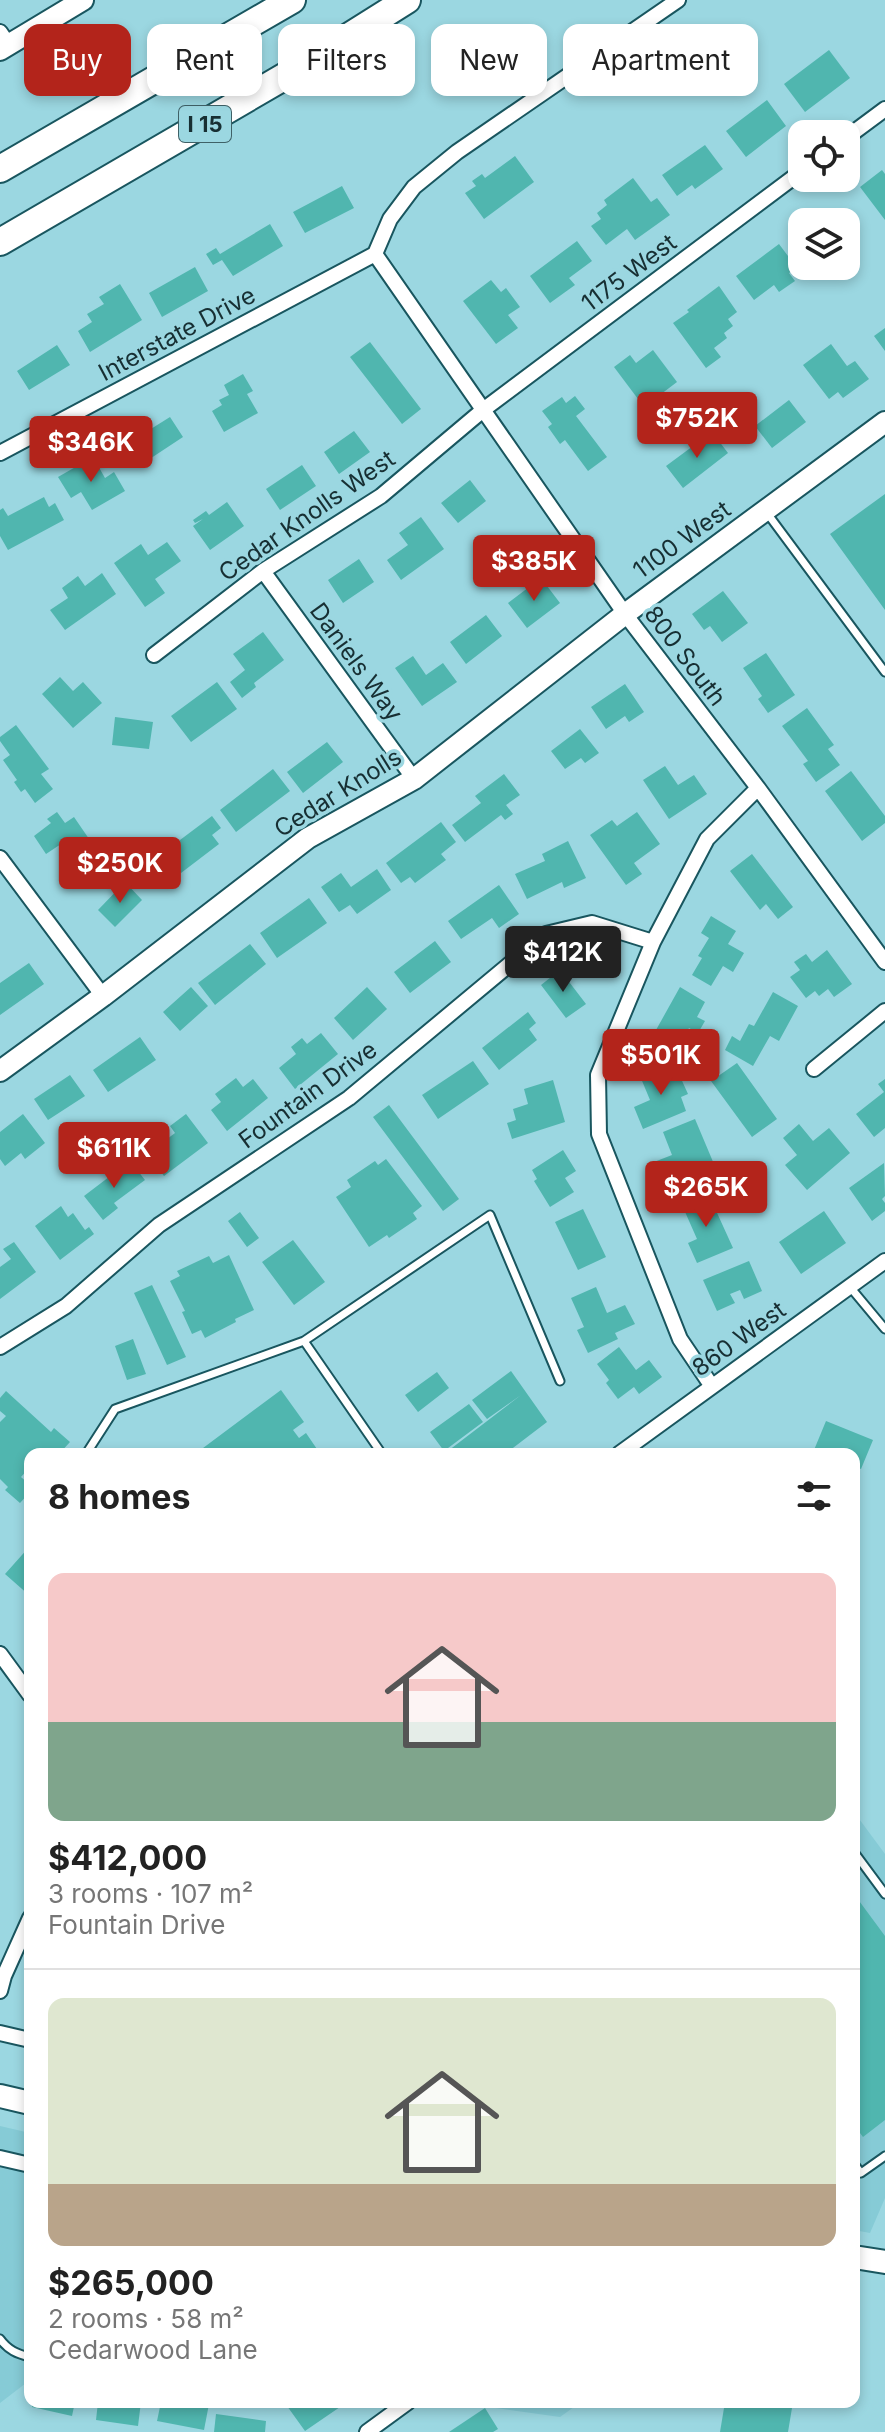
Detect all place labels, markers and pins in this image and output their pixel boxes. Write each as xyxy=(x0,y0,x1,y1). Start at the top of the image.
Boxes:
pin: $752K xyxy=(641,392,753,460)
pin: $346K xyxy=(35,416,147,484)
pin: $385K xyxy=(478,535,590,603)
pin: $250K xyxy=(64,837,176,905)
pin: $412K xyxy=(507,926,619,994)
pin: $501K xyxy=(605,1029,717,1097)
pin: $611K xyxy=(58,1122,170,1190)
pin: $265K xyxy=(650,1161,762,1229)

